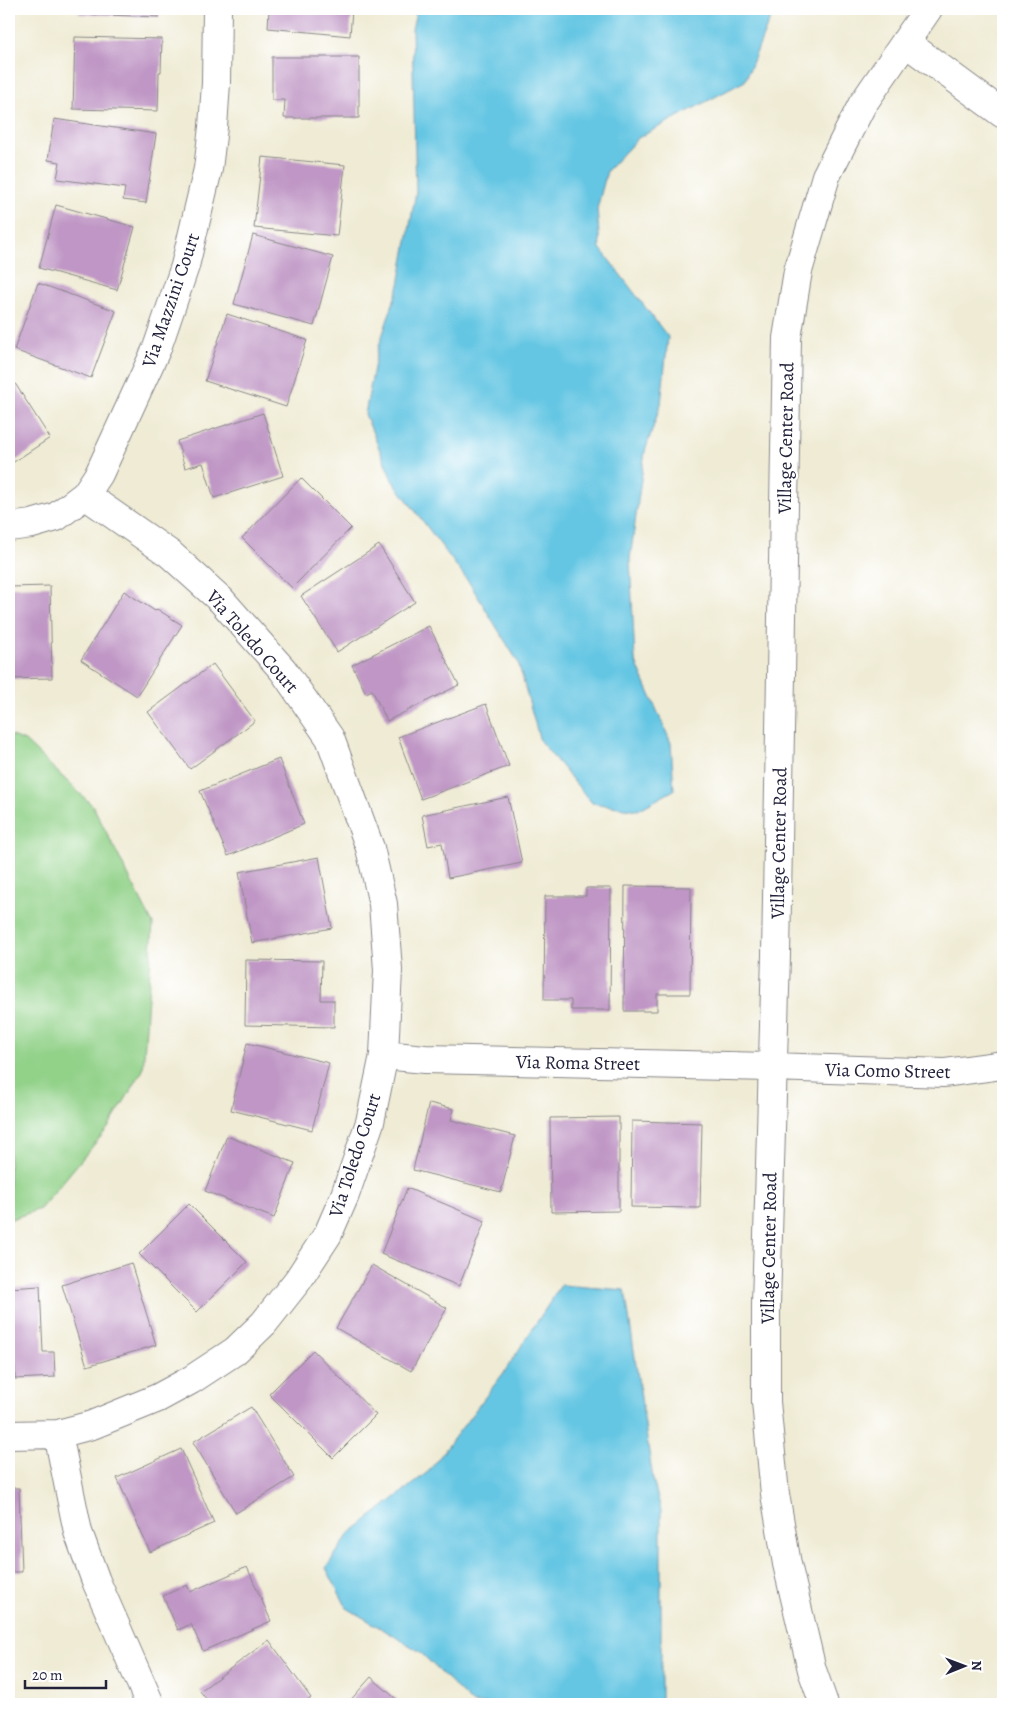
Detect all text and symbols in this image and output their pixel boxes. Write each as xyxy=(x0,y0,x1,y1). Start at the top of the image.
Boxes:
street label: Via Mazzini Court xyxy=(135,230,206,372)
street label: Village Center Road xyxy=(772,361,800,515)
street label: Via Toledo Court xyxy=(199,584,304,699)
street label: Village Center Road xyxy=(765,766,793,920)
street label: Via Roma Street xyxy=(515,1049,640,1077)
street label: Via Como Street xyxy=(824,1057,951,1085)
street label: Via Toledo Court xyxy=(322,1090,387,1222)
street label: Village Center Road xyxy=(755,1171,783,1325)
north arrow xyxy=(940,1640,990,1690)
scale bar xyxy=(25,1658,106,1690)
text: N xyxy=(967,1661,986,1671)
text: 20 m xyxy=(32,1665,63,1685)

